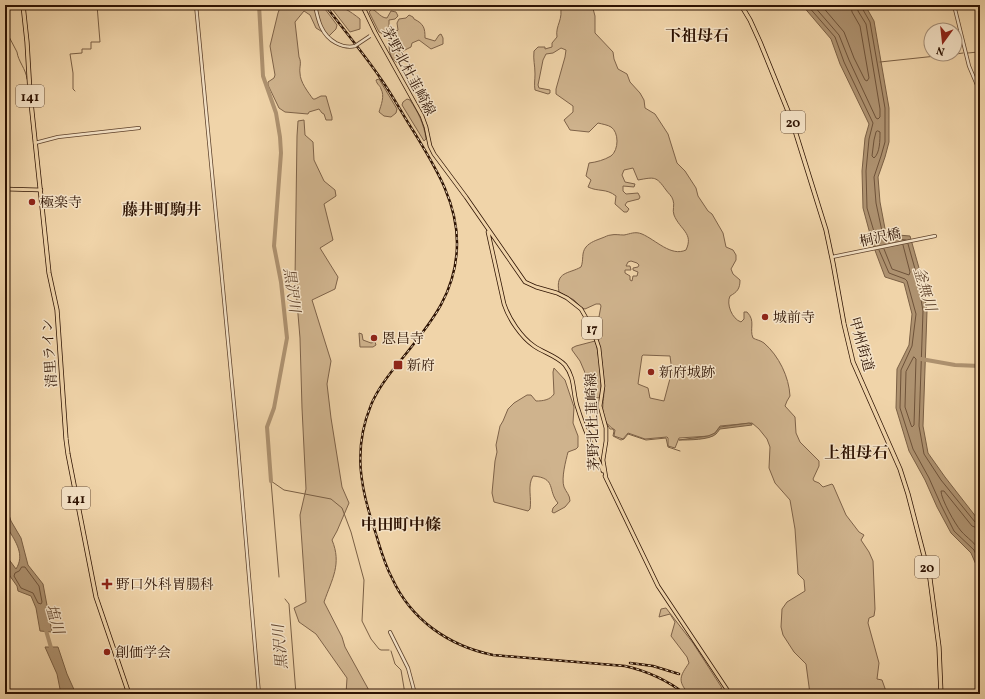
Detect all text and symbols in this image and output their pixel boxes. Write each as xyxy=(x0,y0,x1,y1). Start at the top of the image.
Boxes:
north arrow xyxy=(923,22,963,62)
street label: 茅野北杜韮崎線 xyxy=(376,24,439,119)
district label: 下祖母石 xyxy=(665,26,729,48)
text: N xyxy=(935,42,947,58)
road number: 141 xyxy=(16,85,44,107)
road number: 20 xyxy=(781,111,805,133)
place label: 極楽寺 xyxy=(40,194,82,213)
marker: 極楽寺 xyxy=(27,197,37,207)
district label: 藤井町駒井 xyxy=(122,200,202,222)
street label: 桐沢橋 xyxy=(858,225,903,252)
water label: 釜無川 xyxy=(907,265,941,316)
water label: 黒沢川 xyxy=(277,266,304,316)
place label: 城前寺 xyxy=(773,309,815,328)
marker: 城前寺 xyxy=(760,312,770,322)
street label: 甲州街道 xyxy=(844,315,877,374)
road number: 17 xyxy=(582,317,602,339)
street label: 清里ライン xyxy=(39,318,62,388)
place label: 恩昌寺 xyxy=(382,330,424,349)
marker: 恩昌寺 xyxy=(369,333,379,343)
place label: 新府 xyxy=(407,357,435,376)
marker: 新府 xyxy=(392,359,404,371)
place label: 新府城跡 xyxy=(659,364,715,383)
marker: 新府城跡 xyxy=(646,367,656,377)
street label: 茅野北杜韮崎線 xyxy=(582,373,605,471)
district label: 上祖母石 xyxy=(824,443,888,465)
road number: 141 xyxy=(62,487,90,509)
district label: 中田町中條 xyxy=(361,515,441,537)
road number: 20 xyxy=(915,556,939,578)
place label: 野口外科胃腸科 xyxy=(116,576,214,595)
marker: 野口外科胃腸科 xyxy=(101,578,113,590)
water label: 塩川 xyxy=(39,602,68,639)
water label: 黒沢川 xyxy=(269,622,294,670)
place label: 創価学会 xyxy=(115,644,171,663)
marker: 創価学会 xyxy=(102,647,112,657)

